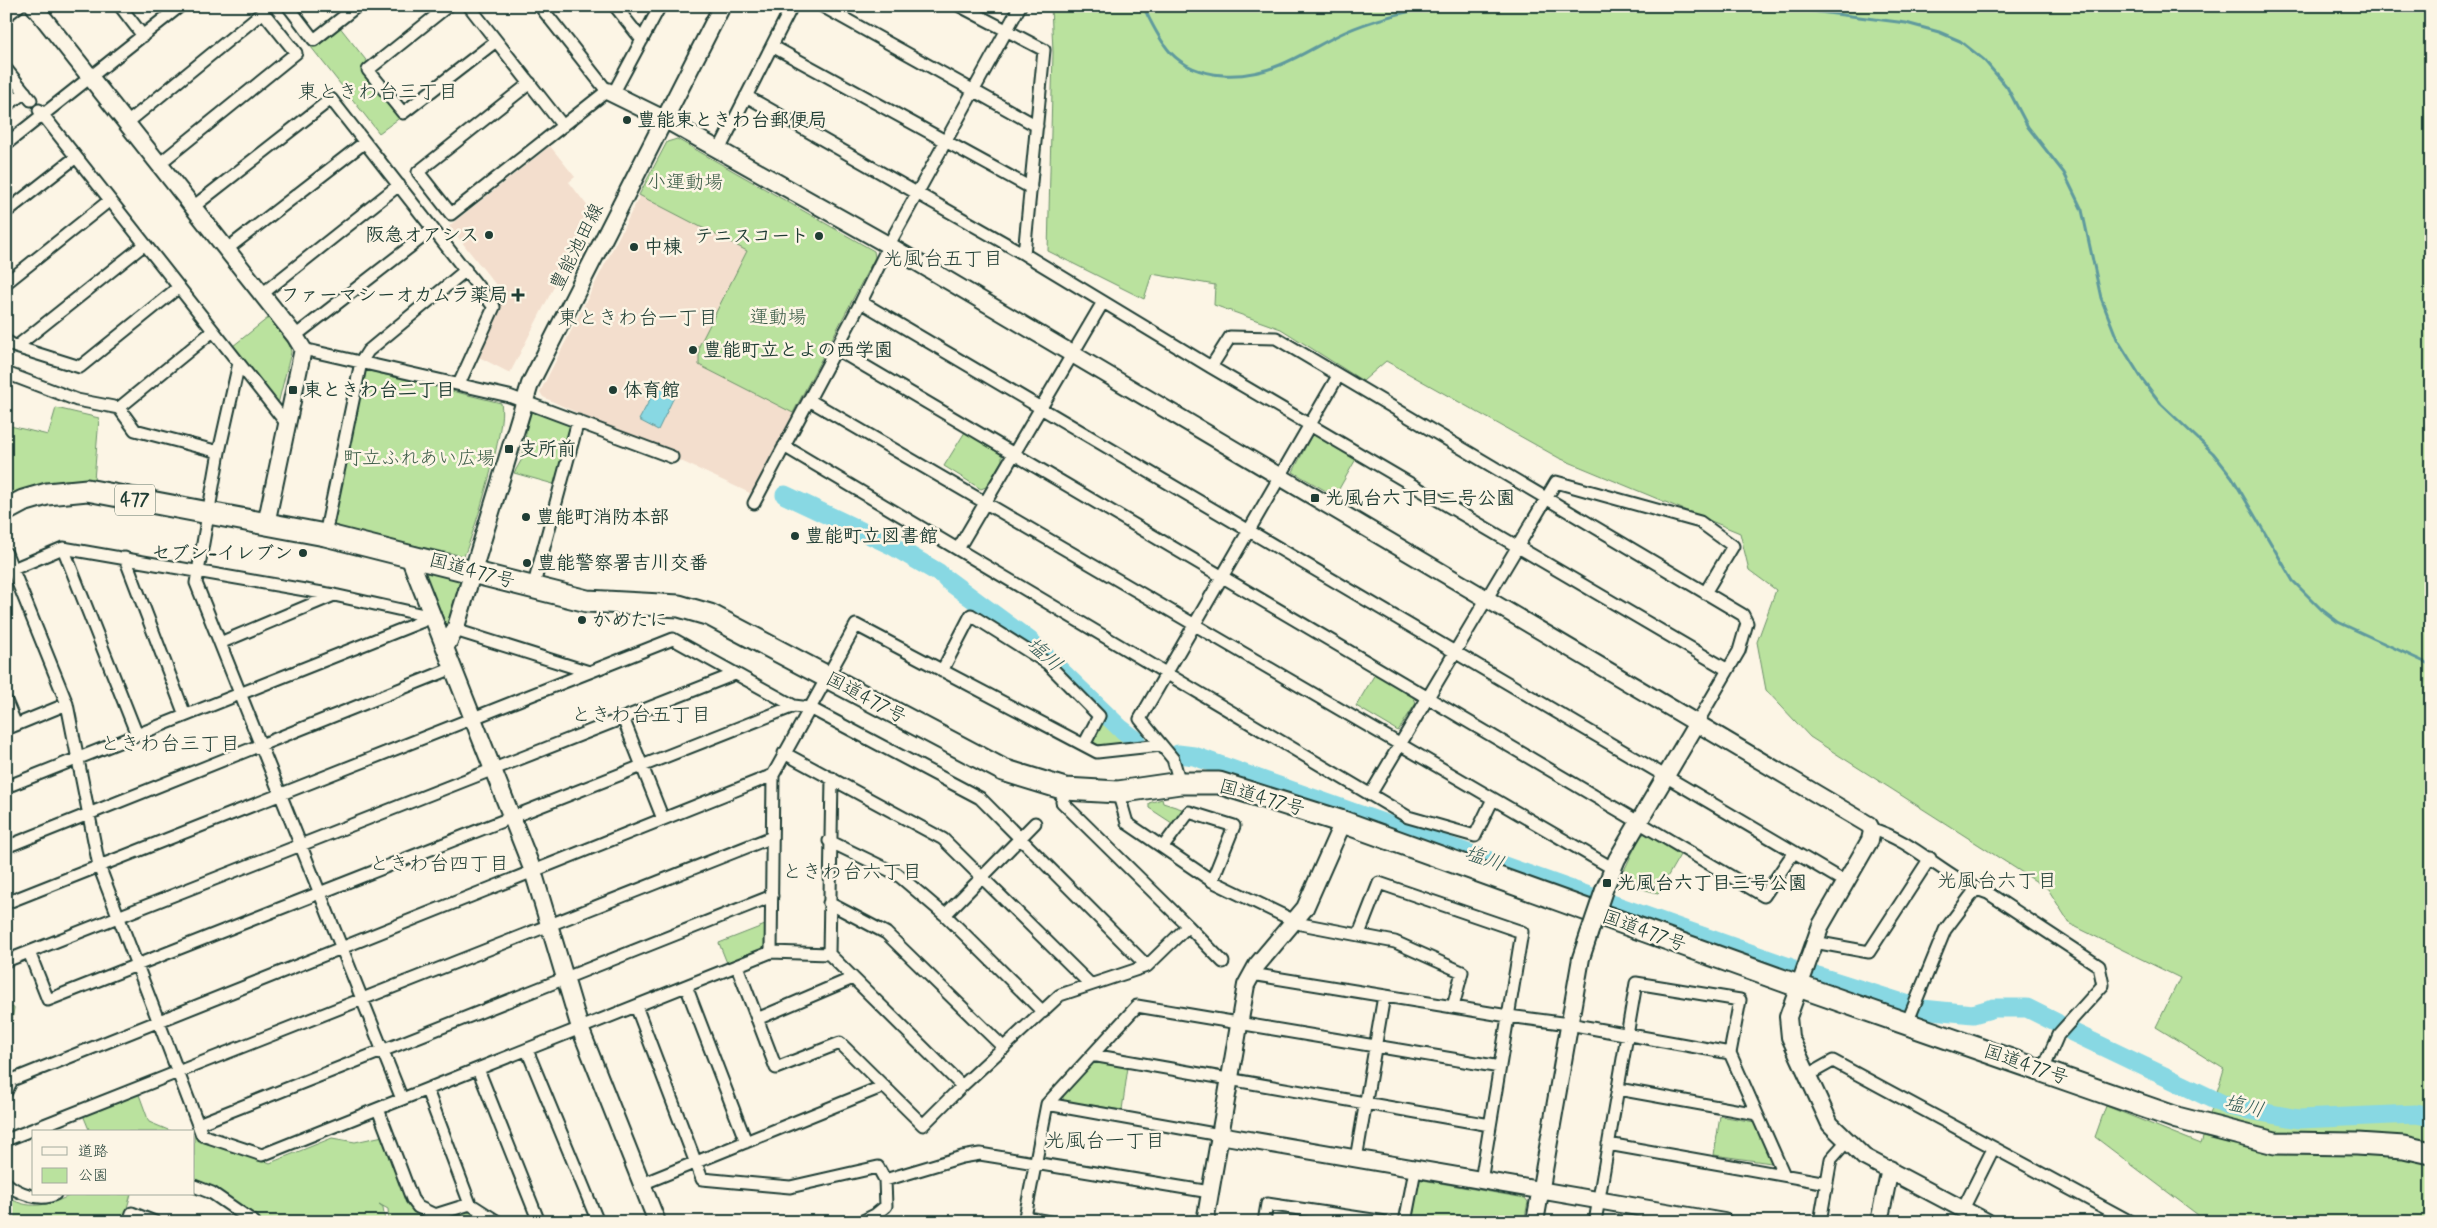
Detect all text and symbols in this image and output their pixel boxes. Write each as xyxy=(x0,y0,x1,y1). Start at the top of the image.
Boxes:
district label: 東ときわ台三丁目 xyxy=(298,79,458,106)
place label: 豊能東ときわ台郵便局 xyxy=(637,108,827,133)
marker: 豊能東ときわ台郵便局 xyxy=(621,114,633,126)
park label: 小運動場 xyxy=(647,170,723,195)
street label: 豊能池田線 xyxy=(544,199,610,295)
place label: 阪急オアシス xyxy=(365,223,479,248)
place label: テニスコート xyxy=(695,224,809,249)
marker: 阪急オアシス xyxy=(483,229,495,241)
marker: テニスコート xyxy=(813,230,825,242)
place label: 中棟 xyxy=(644,235,682,260)
marker: 中棟 xyxy=(628,241,640,253)
district label: 光風台五丁目 xyxy=(883,246,1003,273)
place label: ファーマシーオカムラ薬局 xyxy=(281,283,508,308)
marker: ファーマシーオカムラ薬局 xyxy=(512,289,524,301)
district label: 東ときわ台一丁目 xyxy=(558,305,718,332)
park label: 運動場 xyxy=(749,305,807,330)
place label: 豊能町立とよの西学園 xyxy=(703,338,893,363)
marker: 豊能町立とよの西学園 xyxy=(687,344,699,356)
place label: 東ときわ台二丁目 xyxy=(303,378,455,403)
place label: 体育館 xyxy=(623,378,680,403)
marker: 東ときわ台二丁目 xyxy=(287,384,299,396)
marker: 体育館 xyxy=(607,384,619,396)
place label: 支所前 xyxy=(519,437,576,462)
marker: 支所前 xyxy=(503,443,515,455)
park label: 町立ふれあい広場 xyxy=(343,446,495,471)
road number: 477 xyxy=(115,484,155,516)
place label: 光風台六丁目二号公園 xyxy=(1325,486,1515,511)
marker: 光風台六丁目二号公園 xyxy=(1309,492,1321,504)
place label: 豊能町消防本部 xyxy=(536,505,669,530)
marker: 豊能町消防本部 xyxy=(520,511,532,523)
place label: 豊能町立図書館 xyxy=(805,524,938,549)
marker: 豊能町立図書館 xyxy=(789,530,801,542)
place label: セブン-イレブン xyxy=(151,541,293,566)
marker: セブン-イレブン xyxy=(297,547,309,559)
street label: 国道477号 xyxy=(426,548,518,594)
place label: 豊能警察署吉川交番 xyxy=(537,551,708,576)
marker: 豊能警察署吉川交番 xyxy=(521,557,533,569)
place label: かめたに xyxy=(592,608,668,633)
marker: かめたに xyxy=(576,614,588,626)
water label: 塩川 xyxy=(1020,632,1068,678)
street label: 国道477号 xyxy=(821,666,911,730)
district label: ときわ台五丁目 xyxy=(571,702,711,729)
district label: ときわ台三丁目 xyxy=(100,731,240,758)
street label: 国道477号 xyxy=(1216,774,1308,822)
water label: 塩川 xyxy=(1461,840,1507,878)
district label: ときわ台四丁目 xyxy=(369,851,509,878)
district label: ときわ台六丁目 xyxy=(782,859,922,886)
district label: 光風台六丁目 xyxy=(1937,868,2057,895)
place label: 光風台六丁目三号公園 xyxy=(1617,871,1807,896)
marker: 光風台六丁目三号公園 xyxy=(1601,877,1613,889)
street label: 国道477号 xyxy=(1598,904,1690,958)
street label: 国道477号 xyxy=(1980,1039,2072,1091)
water label: 塩川 xyxy=(2221,1089,2267,1125)
district label: 光風台一丁目 xyxy=(1045,1128,1165,1155)
legend xyxy=(32,1130,195,1196)
text: 道路 xyxy=(78,1142,108,1162)
text: 公園 xyxy=(78,1166,108,1186)

